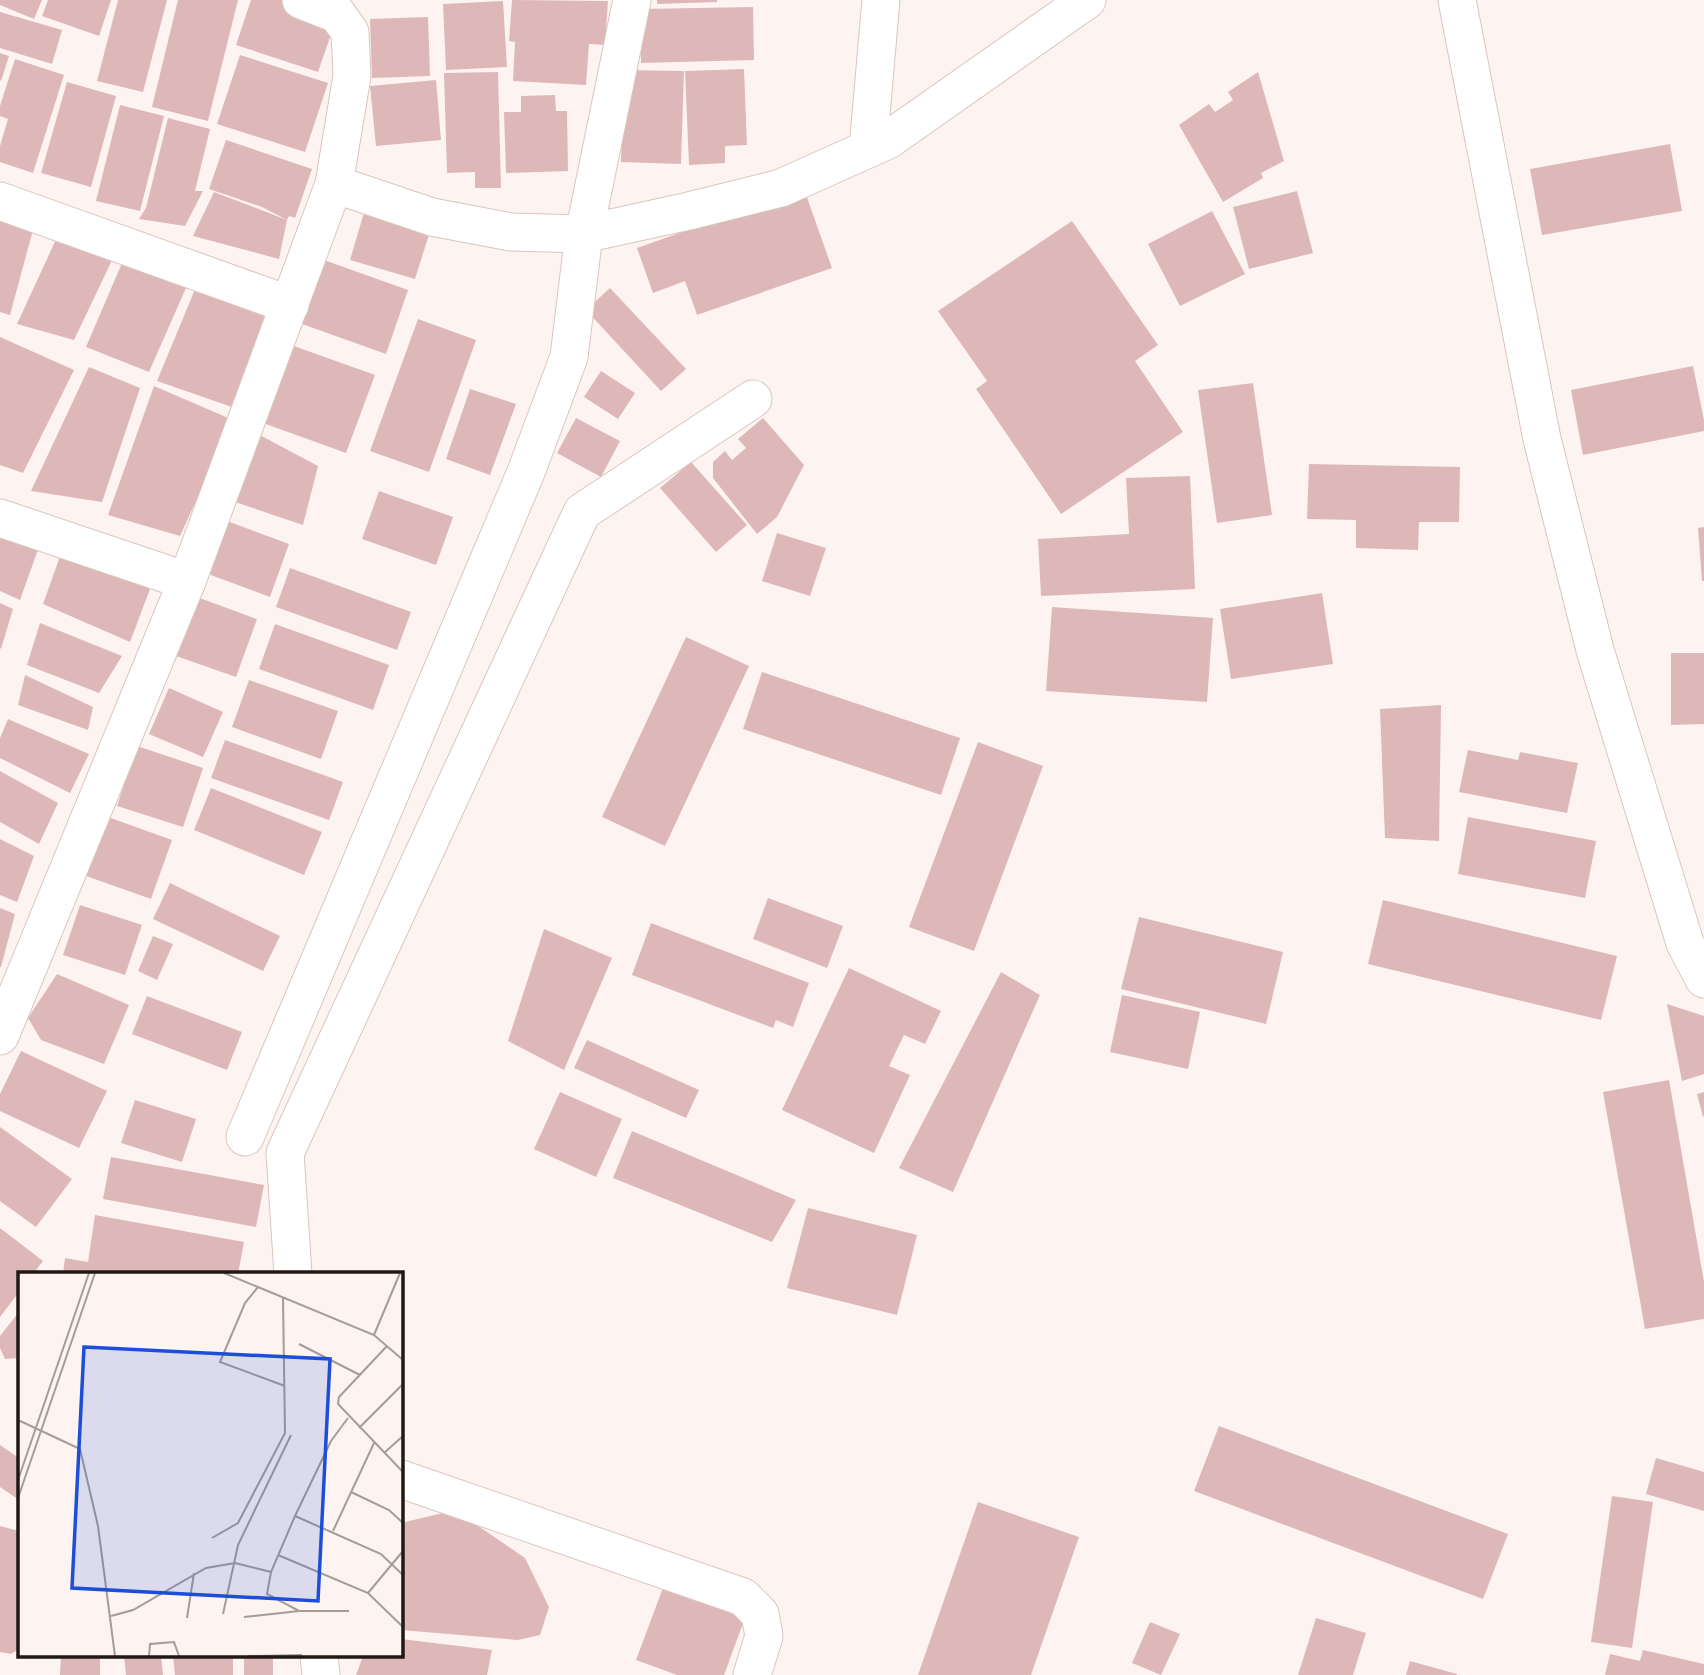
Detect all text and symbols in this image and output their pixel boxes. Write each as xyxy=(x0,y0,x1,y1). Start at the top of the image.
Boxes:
inset map xyxy=(18,1272,402,1658)

